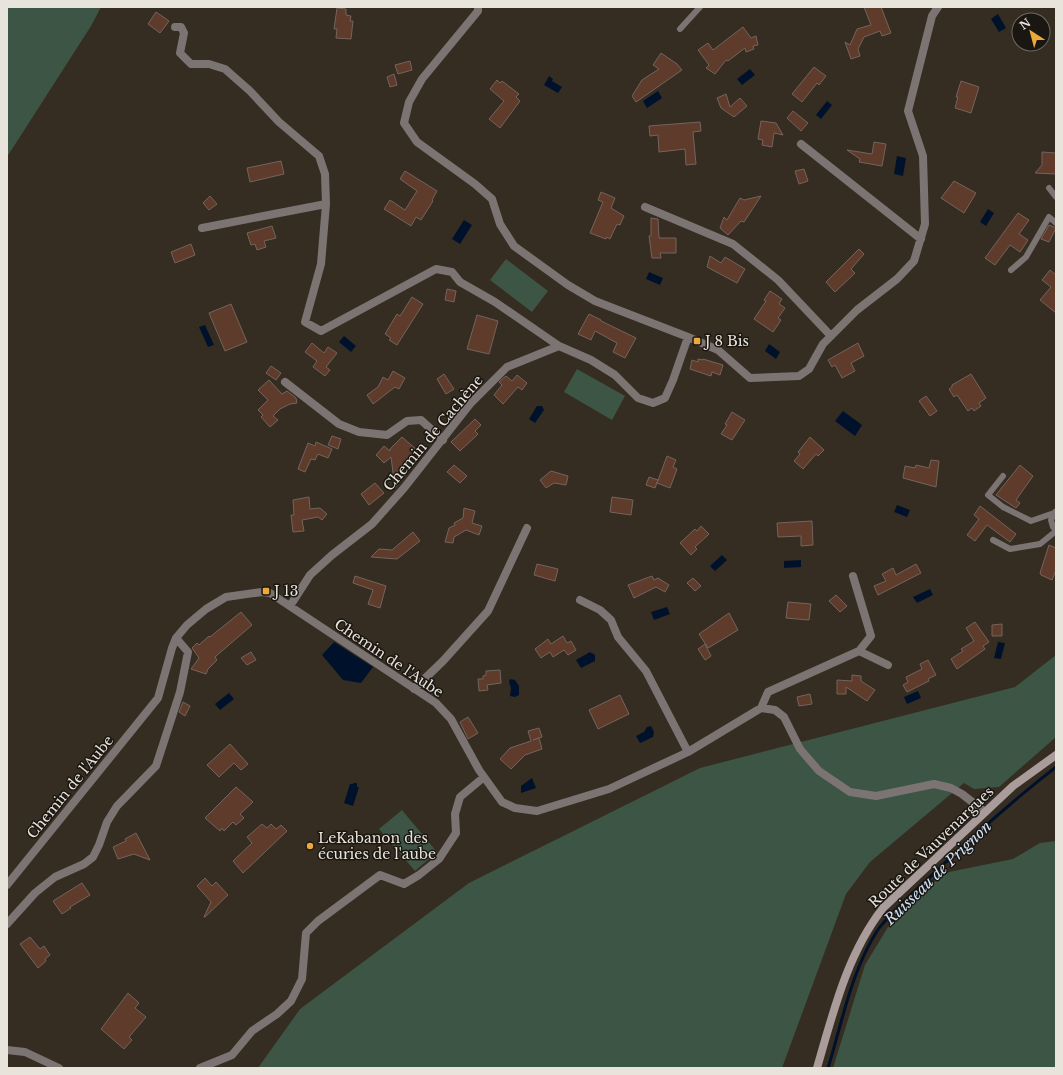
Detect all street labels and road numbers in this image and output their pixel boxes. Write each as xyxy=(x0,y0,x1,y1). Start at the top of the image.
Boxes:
street label: Chemin de Cachène xyxy=(379,371,487,495)
street label: Chemin de l'Aube xyxy=(331,615,447,701)
street label: Chemin de l'Aube xyxy=(23,732,117,842)
street label: Route de Vauvenargues xyxy=(865,783,997,911)

